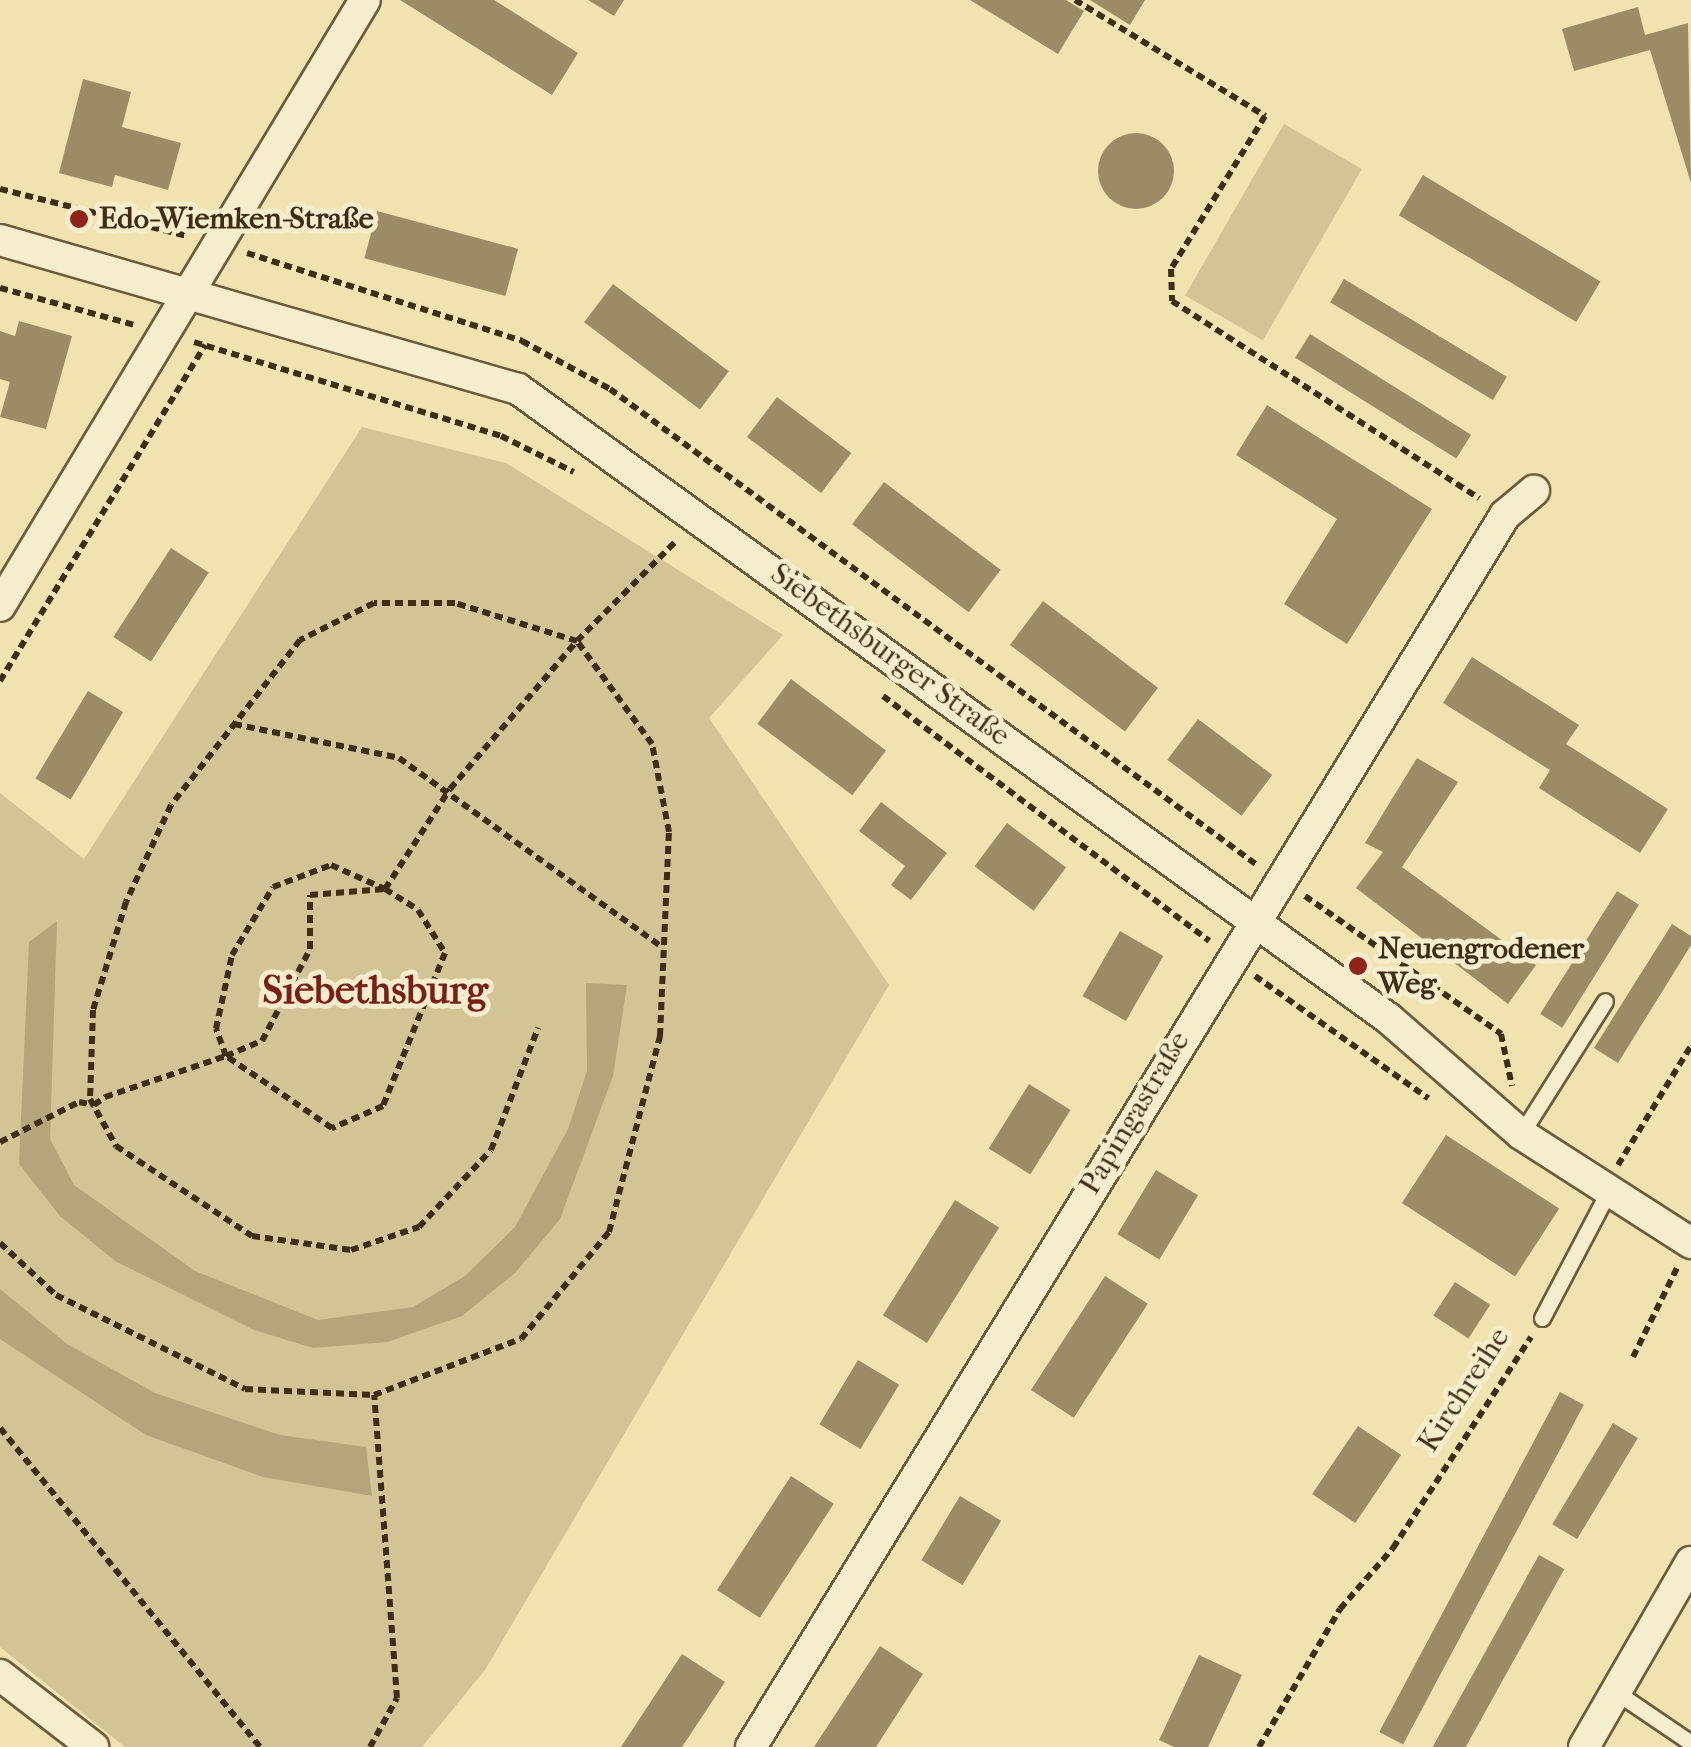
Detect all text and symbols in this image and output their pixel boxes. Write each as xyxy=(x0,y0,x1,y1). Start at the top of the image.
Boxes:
place label: Edo-Wiemken-Straße xyxy=(99,201,373,237)
marker: Edo-Wiemken-Straße xyxy=(68,208,90,230)
street label: Siebethsburger Straße xyxy=(763,556,1017,754)
place label: Neuengrodener Weg xyxy=(1378,931,1584,1002)
marker: Neuengrodener Weg xyxy=(1347,955,1369,977)
district label: Siebethsburg xyxy=(262,966,488,1014)
street label: Papingastraße xyxy=(1072,1025,1198,1201)
street label: Kirchreihe xyxy=(1410,1321,1518,1459)

